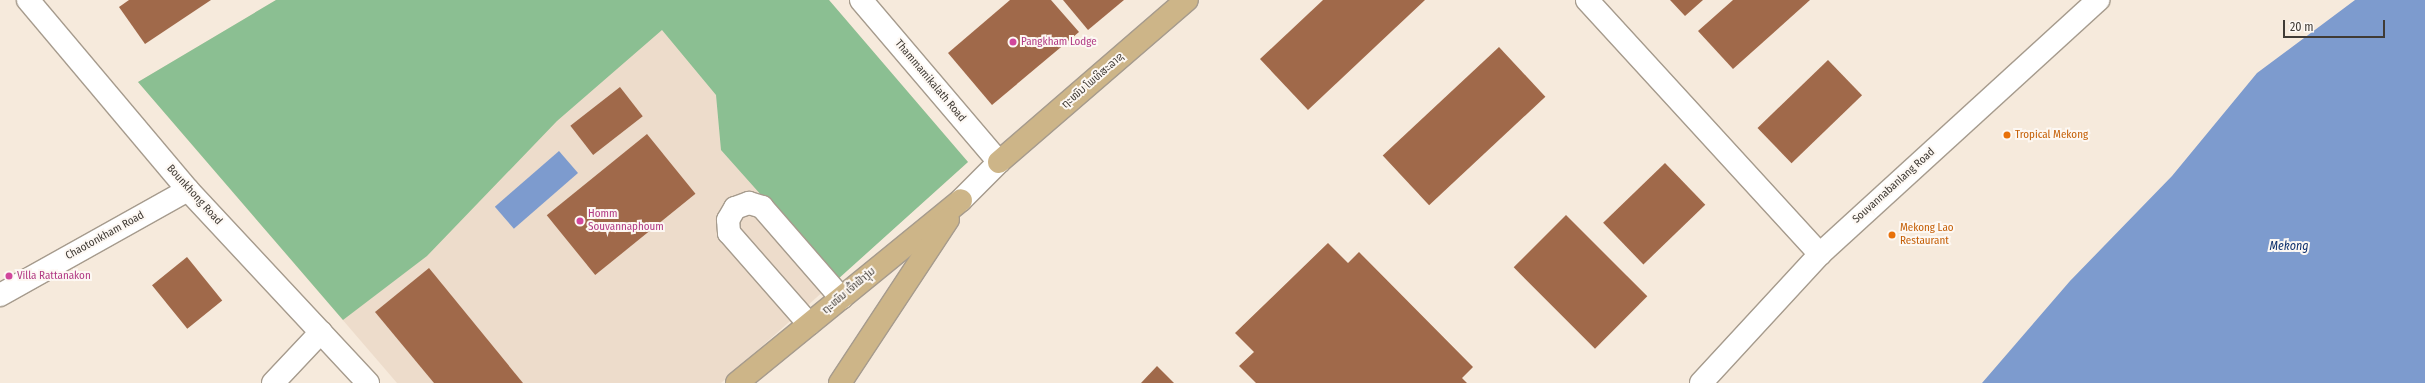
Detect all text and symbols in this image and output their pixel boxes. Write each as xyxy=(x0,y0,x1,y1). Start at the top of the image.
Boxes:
scale bar xyxy=(2285,12,2387,38)
text: 20 m xyxy=(2290,20,2314,34)
place label: Pangkham Lodge xyxy=(1021,35,1097,49)
street label: Thammamikalath Road xyxy=(892,37,968,125)
marker: Pangkham Lodge xyxy=(1008,37,1018,47)
street label: ຖະໜົນ ໂພທິສະລາຊ xyxy=(1059,50,1127,112)
place label: Tropical Mekong xyxy=(2015,128,2088,142)
marker: Tropical Mekong xyxy=(2002,130,2012,140)
street label: Souvannabanlang Road xyxy=(1850,146,1938,226)
street label: Bounkhong Road xyxy=(164,162,224,228)
place label: Homm Souvannaphoum xyxy=(588,208,664,234)
street label: Chaotonkham Road xyxy=(63,209,147,263)
marker: Homm Souvannaphoum xyxy=(575,216,585,226)
place label: Mekong Lao Restaurant xyxy=(1900,222,1954,248)
marker: Mekong Lao Restaurant xyxy=(1887,230,1897,240)
water label: Mekong xyxy=(2270,240,2308,254)
street label: ຖະໜົນ ເຈົ້າຟ້າງຸ່ມ xyxy=(820,265,878,317)
place label: Villa Rattanakon xyxy=(17,269,91,283)
marker: Villa Rattanakon xyxy=(4,271,14,281)

